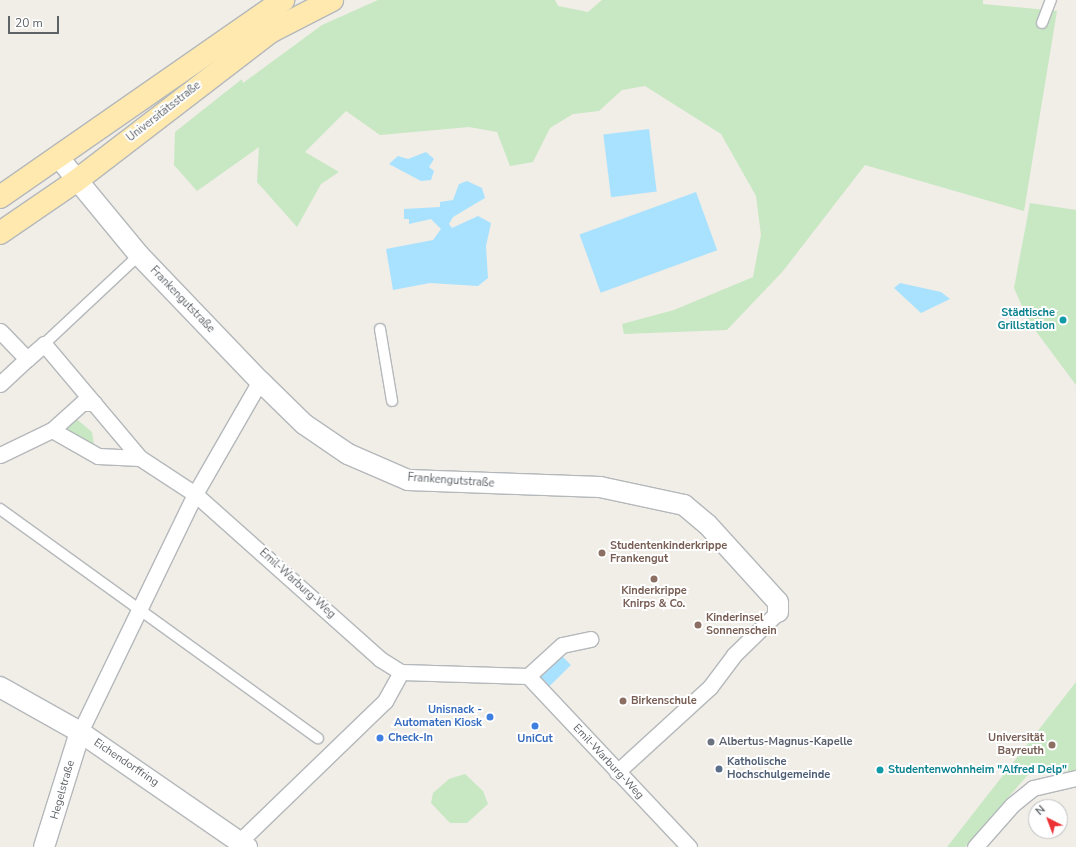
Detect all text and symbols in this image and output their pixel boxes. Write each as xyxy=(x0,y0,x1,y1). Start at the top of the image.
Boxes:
scale bar xyxy=(10,8,61,34)
text: 20 m xyxy=(15,15,43,31)
street label: Universitätsstraße xyxy=(124,79,204,145)
street label: Frankengutstraße xyxy=(147,264,217,336)
place label: Städtische Grillstation xyxy=(997,307,1055,333)
marker: Städtische Grillstation xyxy=(1058,315,1068,325)
street label: Frankengutstraße xyxy=(407,471,495,491)
place label: Studentenkinderkrippe Frankengut xyxy=(610,540,727,566)
street label: Emil-Warburg-Weg xyxy=(256,546,338,622)
marker: Studentenkinderkrippe Frankengut xyxy=(597,548,607,558)
marker: Kinderkrippe Knirps & Co. xyxy=(649,574,659,584)
place label: Kinderkrippe Knirps & Co. xyxy=(621,585,687,611)
place label: Kinderinsel Sonnenschein xyxy=(706,612,777,638)
marker: Kinderinsel Sonnenschein xyxy=(693,620,703,630)
place label: Birkenschule xyxy=(631,694,697,708)
marker: Birkenschule xyxy=(618,696,628,706)
place label: Unisnack - Automaten Kiosk xyxy=(394,704,482,730)
marker: Unisnack - Automaten Kiosk xyxy=(485,712,495,722)
marker: UniCut xyxy=(530,721,540,731)
street label: Emil-Warburg-Weg xyxy=(570,722,646,802)
place label: Check-In xyxy=(388,731,433,745)
place label: UniCut xyxy=(517,732,553,746)
place label: Universität Bayreuth xyxy=(988,732,1044,758)
marker: Check-In xyxy=(375,733,385,743)
place label: Albertus-Magnus-Kapelle xyxy=(719,735,853,749)
street label: Eichendorffring xyxy=(91,736,161,790)
marker: Albertus-Magnus-Kapelle xyxy=(706,737,716,747)
marker: Universität Bayreuth xyxy=(1047,740,1057,750)
place label: Katholische Hochschulgemeinde xyxy=(727,756,830,782)
street label: Hegelstraße xyxy=(48,759,78,821)
place label: Studentenwohnheim "Alfred Delp" xyxy=(888,763,1067,777)
marker: Katholische Hochschulgemeinde xyxy=(714,764,724,774)
marker: Studentenwohnheim "Alfred Delp" xyxy=(875,765,885,775)
north arrow xyxy=(1028,799,1068,839)
text: N xyxy=(1032,802,1048,819)

